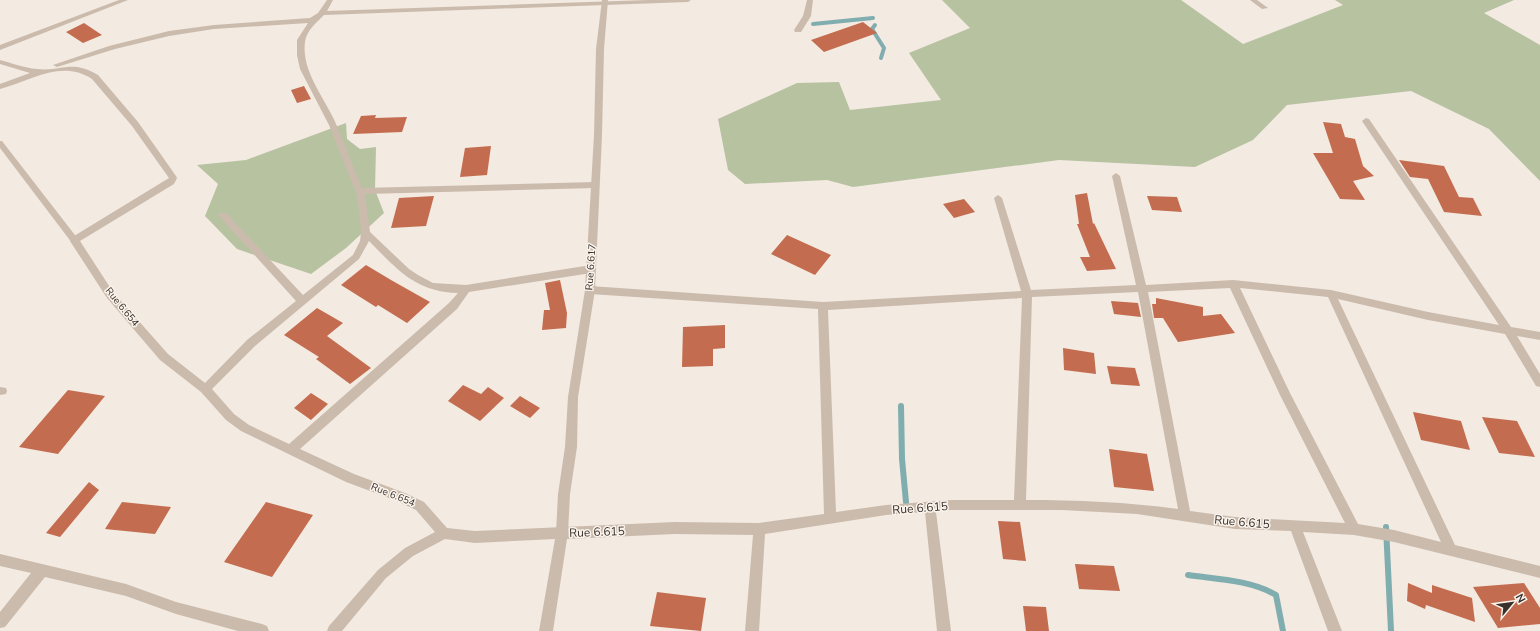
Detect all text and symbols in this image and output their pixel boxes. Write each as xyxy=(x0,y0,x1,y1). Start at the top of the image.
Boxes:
street label: Rue 6.617 xyxy=(582,243,600,291)
street label: Rue 6.654 xyxy=(102,285,142,329)
street label: Rue 6.654 xyxy=(369,480,417,510)
street label: Rue 6.615 xyxy=(892,498,948,518)
street label: Rue 6.615 xyxy=(1214,512,1270,532)
street label: Rue 6.615 xyxy=(569,523,625,541)
north arrow xyxy=(1492,583,1532,623)
text: N xyxy=(1512,591,1529,606)

